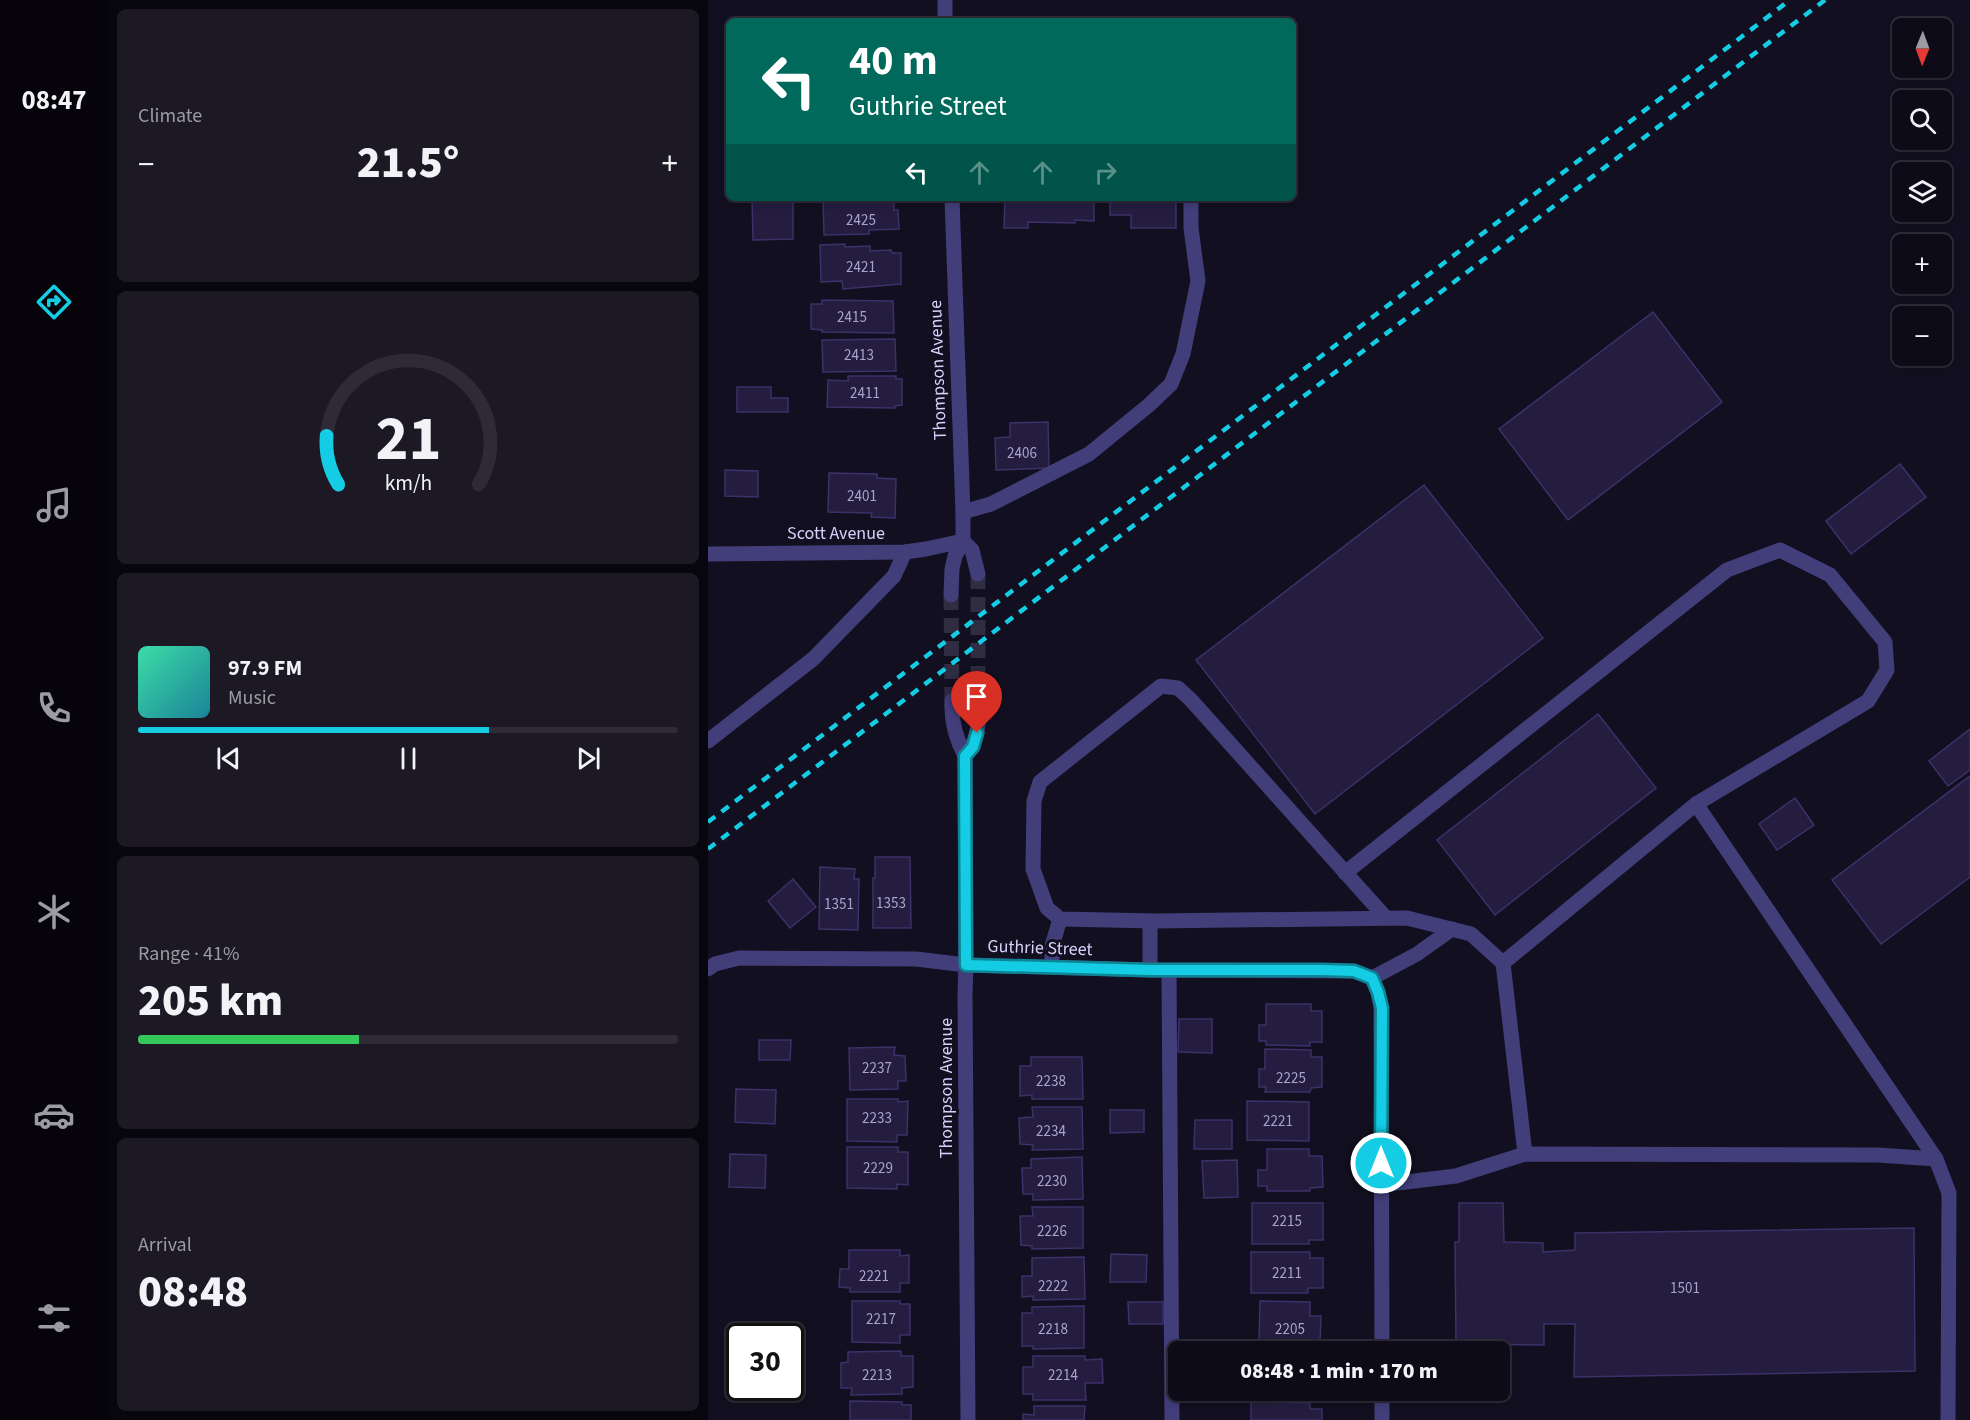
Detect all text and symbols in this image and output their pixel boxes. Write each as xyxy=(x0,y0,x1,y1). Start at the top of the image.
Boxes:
north arrow xyxy=(1892,18,1952,78)
map controls xyxy=(1892,18,1952,366)
text: 40 m xyxy=(849,31,938,91)
icon: left xyxy=(750,42,828,120)
text: 08:47 xyxy=(21,81,87,120)
text: Guthrie Street xyxy=(849,87,1007,126)
button: search xyxy=(1892,90,1952,150)
text: Climate xyxy=(138,102,202,130)
text: 21.5° xyxy=(357,131,459,195)
text: − xyxy=(138,141,154,188)
text: + xyxy=(662,141,678,188)
icon: left xyxy=(900,156,933,189)
icon: ahead xyxy=(963,156,996,189)
icon: ahead xyxy=(1026,156,1059,189)
icon: right xyxy=(1089,156,1122,189)
button: layers xyxy=(1892,162,1952,222)
house number: 2425 xyxy=(846,210,876,231)
button: + xyxy=(1892,234,1952,294)
house number: 2421 xyxy=(846,257,876,278)
icon: directions xyxy=(33,281,75,323)
street label: Thompson Avenue xyxy=(923,299,953,441)
button: − xyxy=(1892,306,1952,366)
house number: 2415 xyxy=(837,307,867,328)
house number: 2413 xyxy=(844,345,874,366)
house number: 2411 xyxy=(850,383,880,404)
text: 21 xyxy=(375,395,441,484)
house number: 2406 xyxy=(1007,443,1037,464)
text: km/h xyxy=(384,468,432,499)
icon: music xyxy=(33,484,75,526)
house number: 2401 xyxy=(847,486,877,507)
street label: Scott Avenue xyxy=(787,521,885,546)
text: 97.9 FM xyxy=(228,652,302,684)
pin xyxy=(951,671,1002,733)
icon: arrive xyxy=(960,680,993,713)
text: Music xyxy=(228,684,276,712)
icon: phone xyxy=(33,687,75,729)
icon: previous xyxy=(212,742,245,775)
icon: pause xyxy=(392,742,425,775)
icon: next xyxy=(572,742,605,775)
icon: climate xyxy=(33,891,75,933)
house number: 1353 xyxy=(876,893,906,914)
house number: 1351 xyxy=(824,894,854,915)
street label: Guthrie Street xyxy=(987,934,1093,962)
text: Range · 41% xyxy=(138,940,239,968)
text: 205 km xyxy=(138,969,283,1033)
street label: Thompson Avenue xyxy=(934,1018,959,1158)
house number: 2237 xyxy=(862,1058,892,1079)
house number: 2225 xyxy=(1276,1068,1306,1089)
house number: 2238 xyxy=(1036,1071,1066,1092)
icon: car xyxy=(33,1094,75,1136)
house number: 2233 xyxy=(862,1108,892,1129)
house number: 2221 xyxy=(1263,1111,1293,1132)
house number: 2234 xyxy=(1036,1121,1066,1142)
position arrow xyxy=(1349,1131,1413,1195)
house number: 2229 xyxy=(863,1158,893,1179)
house number: 2230 xyxy=(1037,1171,1067,1192)
house number: 2215 xyxy=(1272,1211,1302,1232)
house number: 2226 xyxy=(1037,1221,1067,1242)
text: Arrival xyxy=(138,1231,192,1259)
text: 08:48 xyxy=(138,1260,248,1324)
house number: 2211 xyxy=(1272,1263,1302,1284)
house number: 2221 xyxy=(859,1266,889,1287)
house number: 2222 xyxy=(1038,1276,1068,1297)
house number: 1501 xyxy=(1670,1278,1700,1299)
icon: filters xyxy=(33,1297,75,1339)
house number: 2217 xyxy=(866,1309,896,1330)
house number: 2218 xyxy=(1038,1319,1068,1340)
house number: 2205 xyxy=(1275,1319,1305,1340)
speed limit sign: 30 xyxy=(726,1323,804,1401)
text: 08:48 · 1 min · 170 m xyxy=(1240,1355,1438,1387)
house number: 2213 xyxy=(862,1365,892,1386)
house number: 2214 xyxy=(1048,1365,1078,1386)

